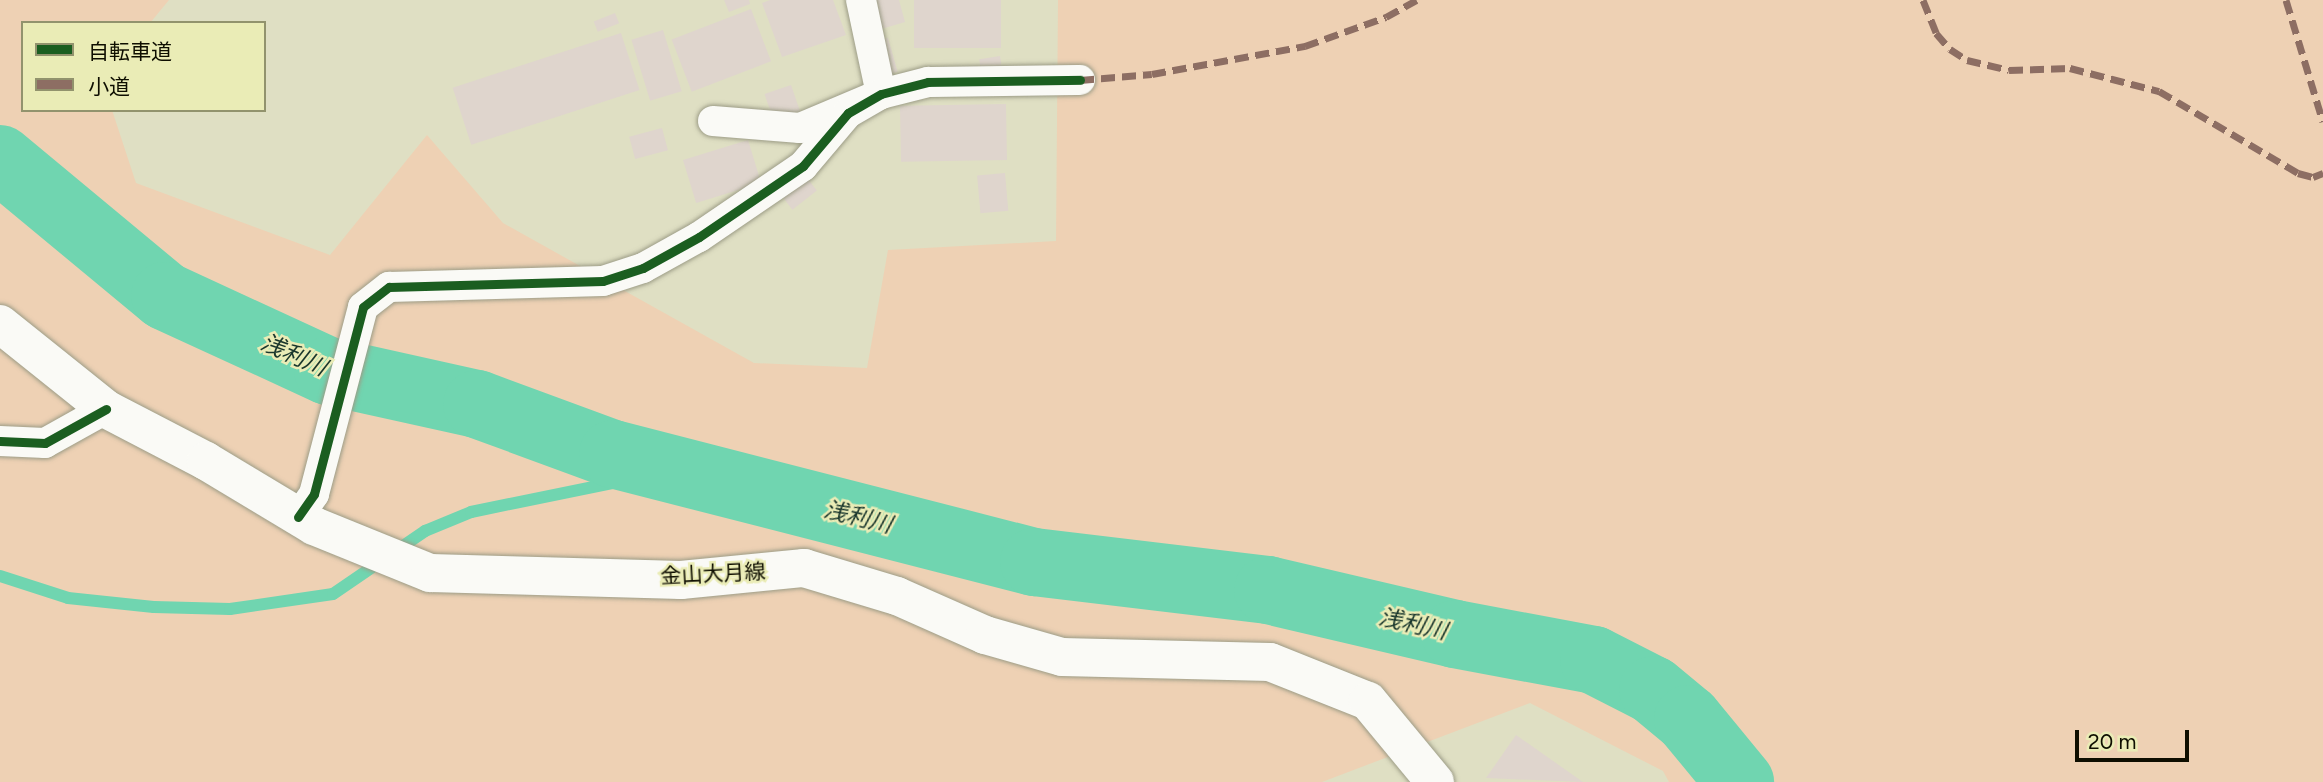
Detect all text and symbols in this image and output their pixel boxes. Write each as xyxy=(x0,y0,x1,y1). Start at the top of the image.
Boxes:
legend xyxy=(21,21,266,112)
text: 自転車道 xyxy=(88,39,172,64)
text: 小道 xyxy=(88,74,130,99)
water label: 浅利川 xyxy=(257,328,331,382)
water label: 浅利川 xyxy=(821,495,895,539)
street label: 金山大月線 xyxy=(660,559,766,589)
water label: 浅利川 xyxy=(1376,603,1450,645)
scale bar xyxy=(2078,716,2192,760)
text: 20 m xyxy=(2088,729,2136,754)

